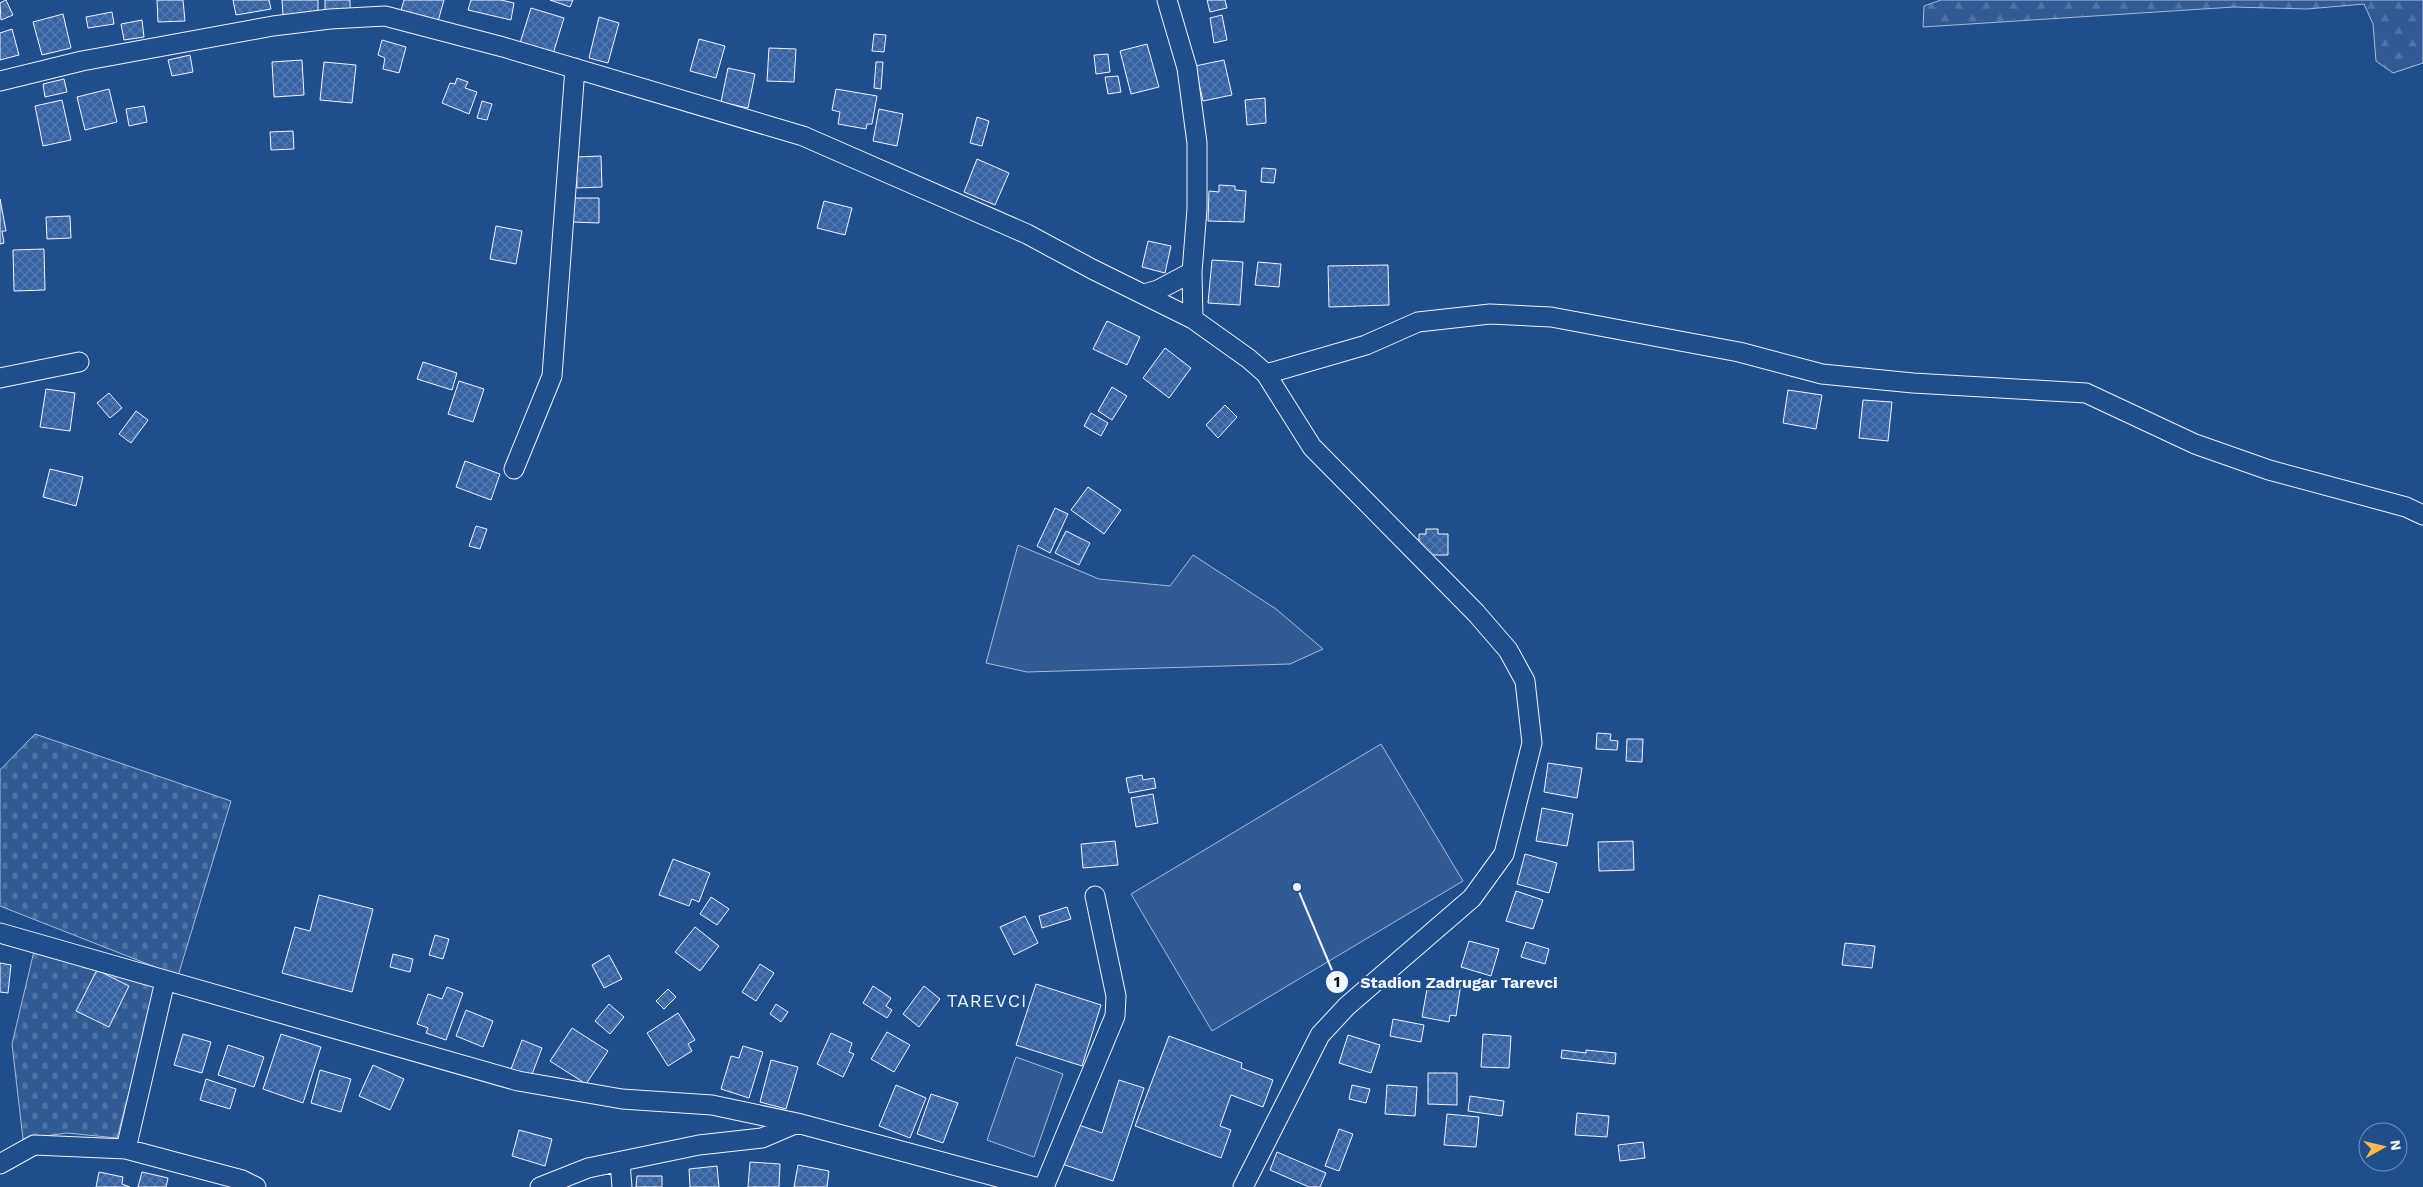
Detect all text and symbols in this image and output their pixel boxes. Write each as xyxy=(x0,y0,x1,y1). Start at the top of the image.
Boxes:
callout: Stadion Zadrugar Tarevci xyxy=(1325,967,1568,998)
text: 1 xyxy=(1334,973,1340,991)
text: Stadion Zadrugar Tarevci xyxy=(1360,973,1558,992)
district label: TAREVCI xyxy=(947,990,1027,1011)
north arrow xyxy=(2358,1122,2408,1172)
text: N xyxy=(2387,1139,2405,1151)

